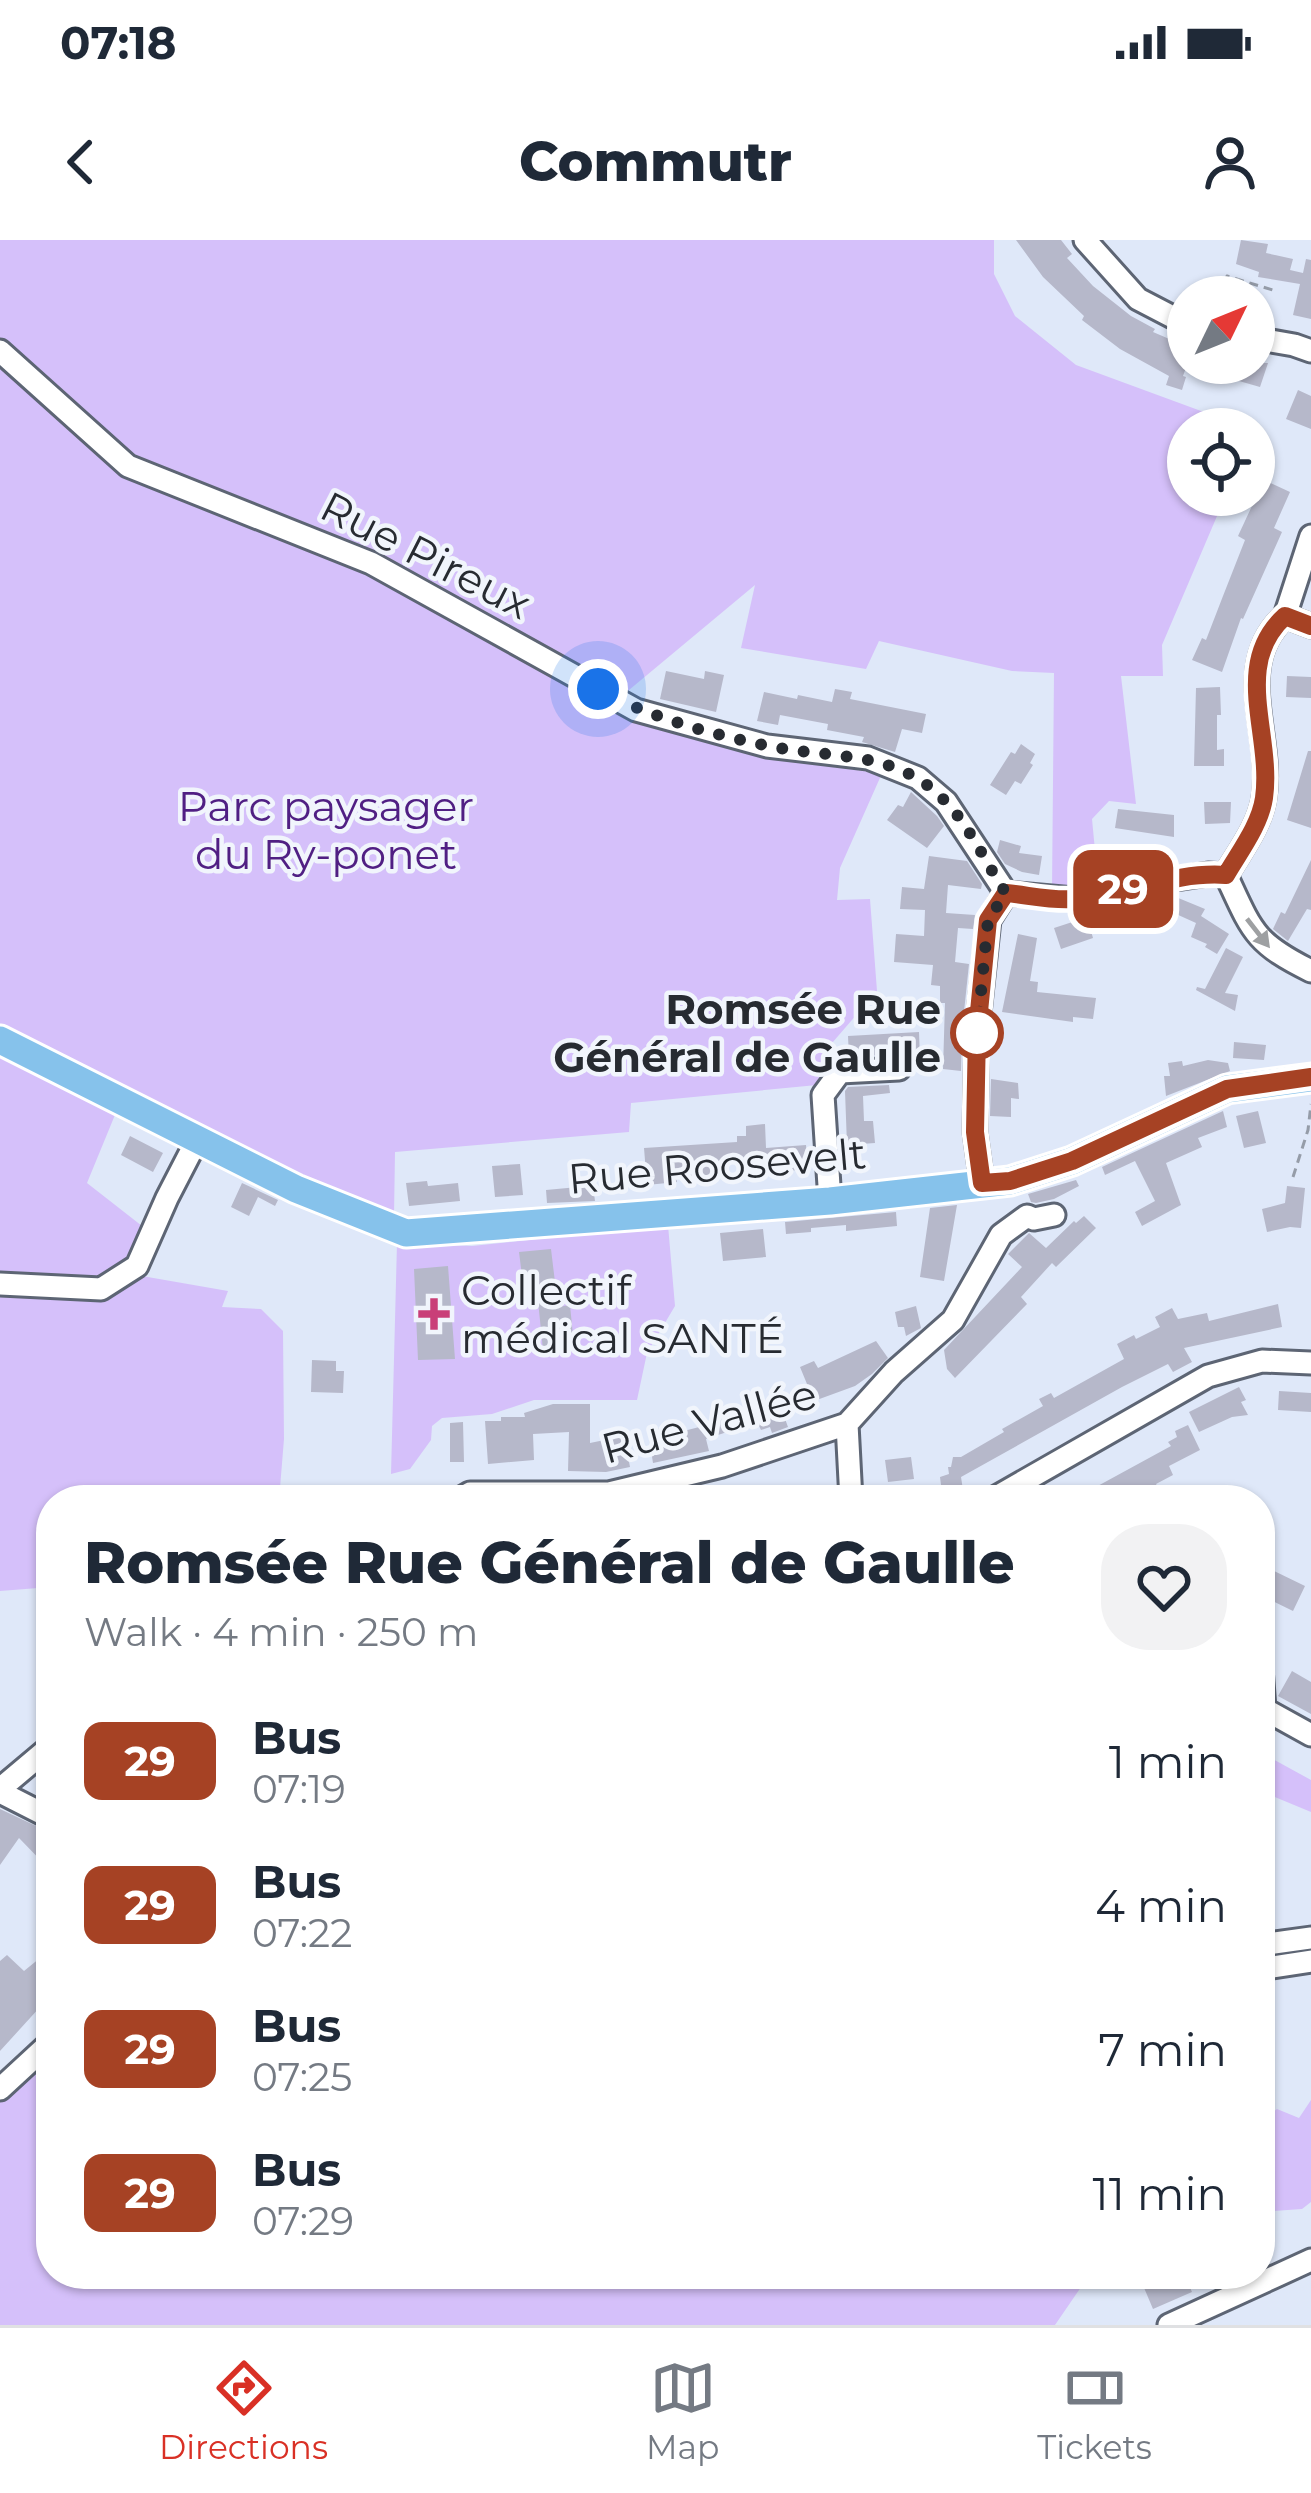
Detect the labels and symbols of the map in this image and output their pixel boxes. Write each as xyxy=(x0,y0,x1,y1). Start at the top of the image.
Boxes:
north arrow xyxy=(1167,276,1275,384)
street label: Rue Pireux xyxy=(312,480,540,630)
your location xyxy=(568,659,628,719)
park label: Parc paysager du Ry-ponet xyxy=(178,780,474,880)
line badge: 29 xyxy=(1069,850,1177,928)
one-way arrow xyxy=(1245,917,1271,948)
place label: Romsée Rue Général de Gaulle xyxy=(553,983,941,1083)
marker: Romsée Rue Général de Gaulle xyxy=(952,1008,1002,1058)
street label: Rue Roosevelt xyxy=(566,1127,868,1205)
place label: Collectif médical SANTÉ xyxy=(461,1264,784,1364)
marker: Collectif médical SANTÉ xyxy=(418,1298,450,1330)
street label: Rue Vallée xyxy=(596,1367,822,1475)

